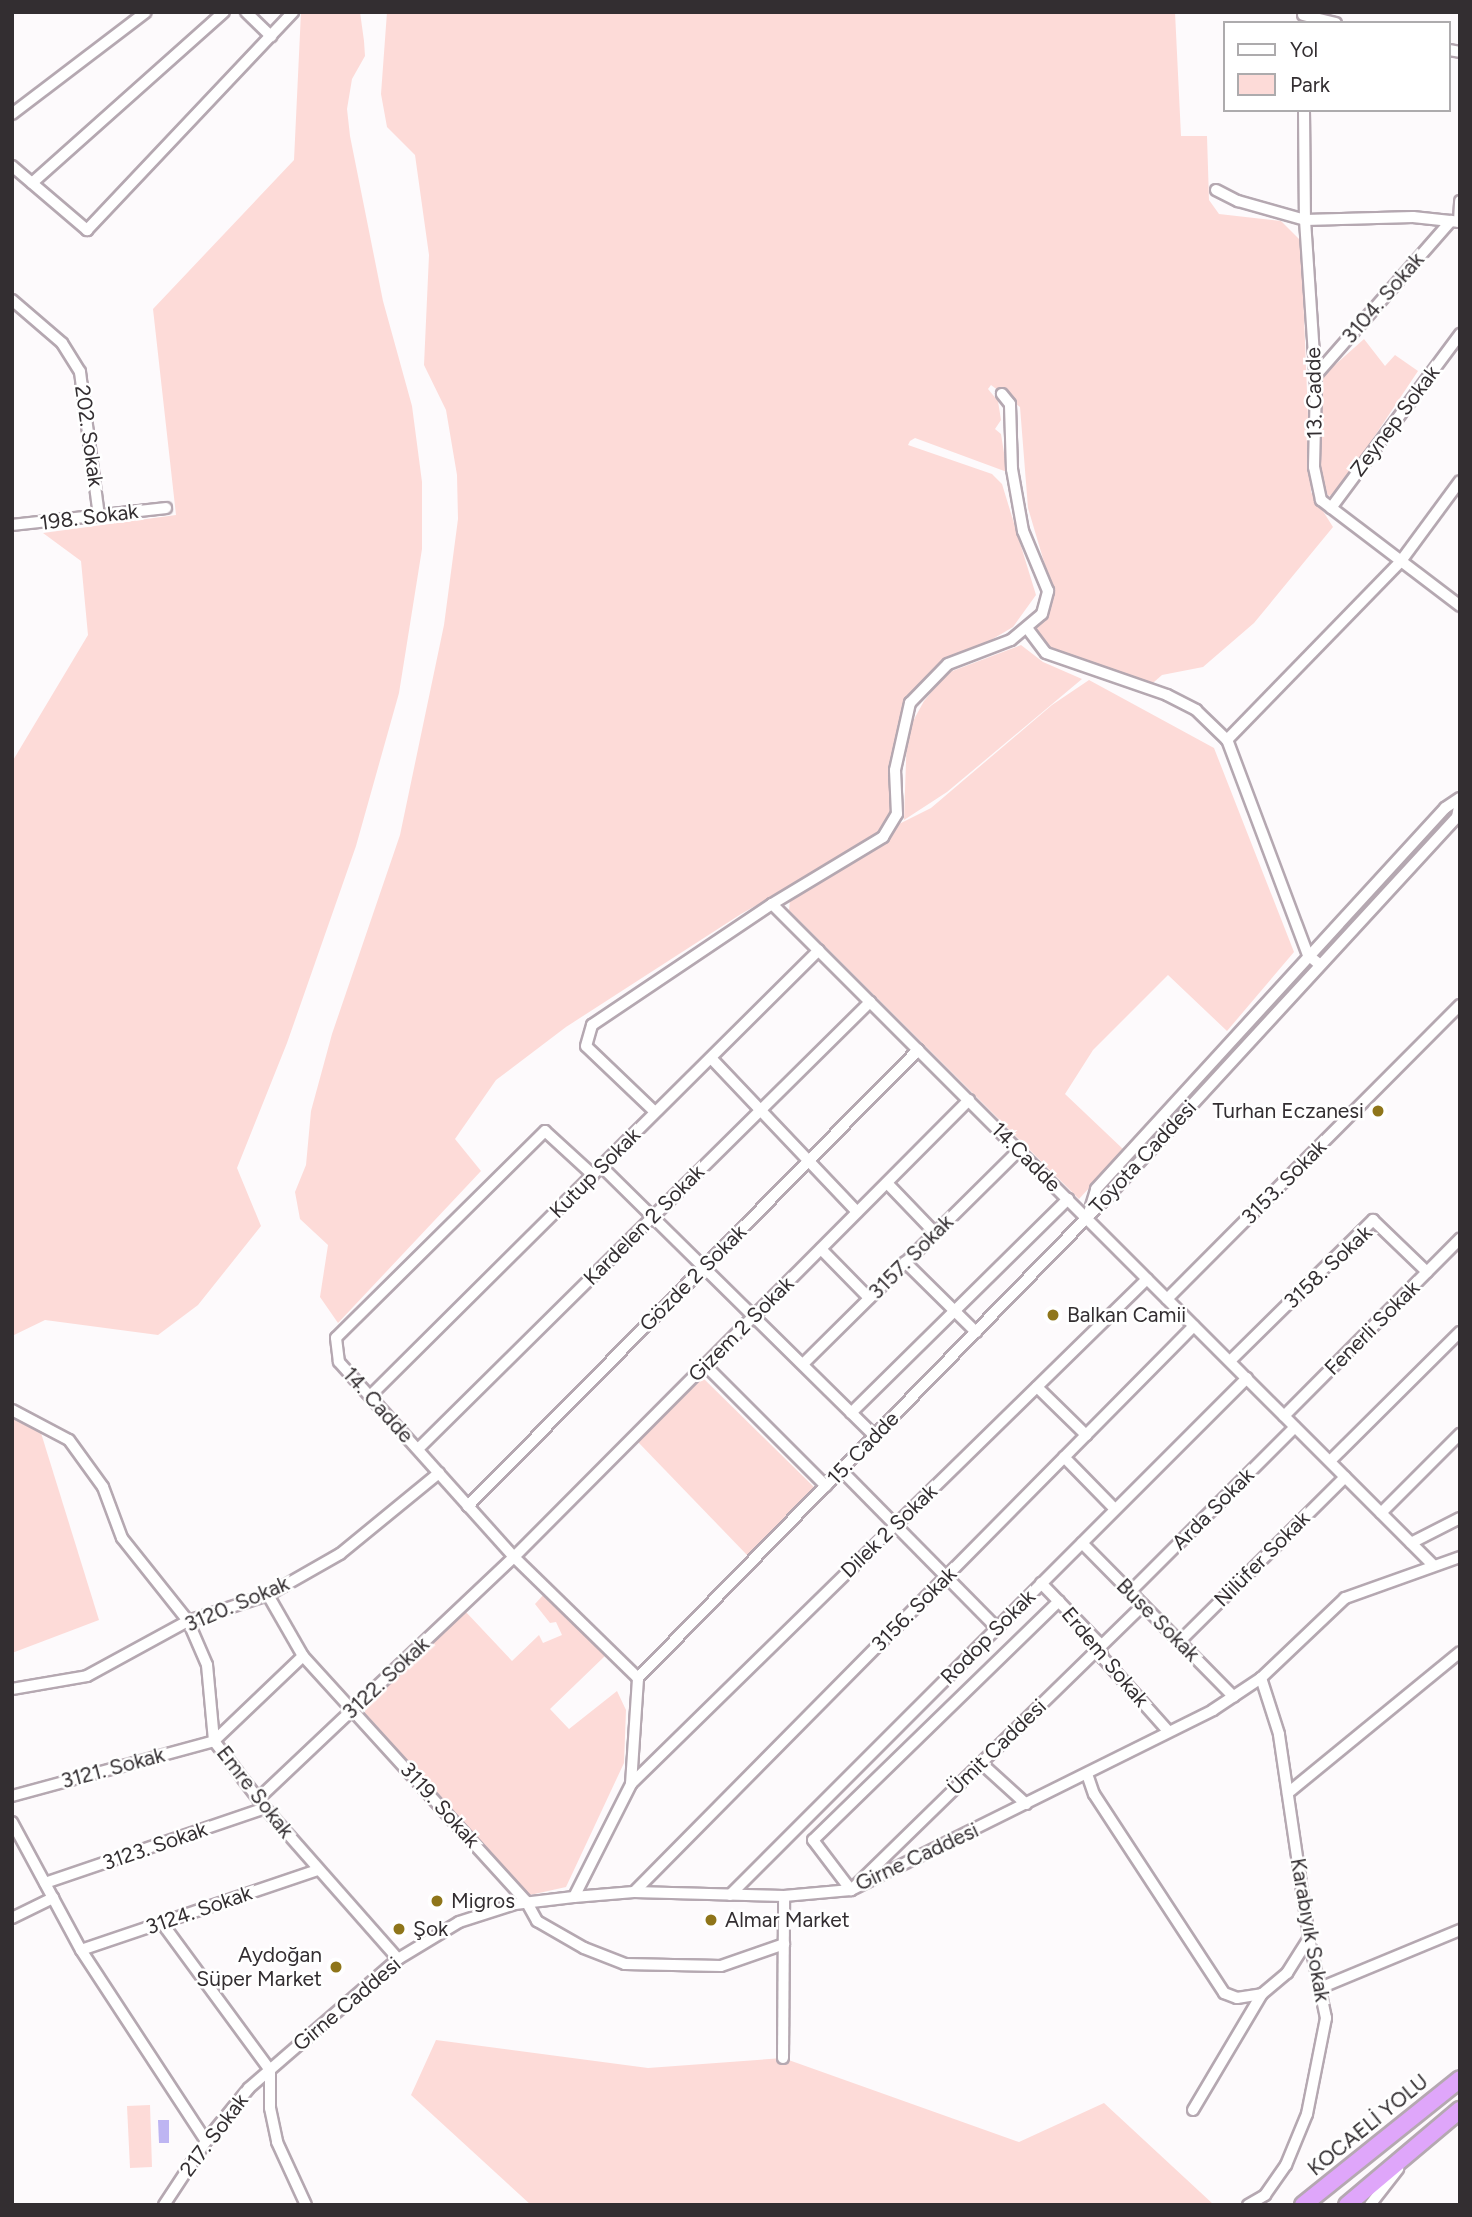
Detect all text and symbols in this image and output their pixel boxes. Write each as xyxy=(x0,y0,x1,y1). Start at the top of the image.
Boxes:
legend xyxy=(1224,21,1451,112)
text: Yol xyxy=(1290,37,1318,62)
text: Park xyxy=(1290,72,1330,97)
street label: 3104. Sokak xyxy=(1337,247,1429,349)
street label: 13. Cadde xyxy=(1301,347,1327,439)
street label: Zeynep Sokak xyxy=(1345,361,1445,481)
street label: 202. Sokak xyxy=(69,384,109,488)
street label: 198. Sokak xyxy=(38,498,140,536)
street label: Toyota Caddesi xyxy=(1084,1095,1202,1219)
place label: Turhan Eczanesi xyxy=(1213,1098,1364,1124)
marker: Turhan Eczanesi xyxy=(1370,1103,1386,1119)
street label: 14.Cadde xyxy=(986,1117,1066,1197)
street label: Kutup Sokak xyxy=(544,1122,646,1224)
street label: 3153. Sokak xyxy=(1237,1135,1331,1229)
street label: Kardelen 2 Sokak xyxy=(579,1160,709,1290)
street label: 3157. Sokak xyxy=(864,1210,958,1304)
street label: Gözde 2 Sokak xyxy=(635,1220,751,1336)
street label: 3158. Sokak xyxy=(1279,1220,1377,1314)
street label: Gizem 2 Sokak xyxy=(683,1271,799,1387)
street label: Fenerli Sokak xyxy=(1319,1275,1425,1381)
place label: Balkan Camii xyxy=(1067,1302,1186,1328)
marker: Balkan Camii xyxy=(1045,1307,1061,1323)
street label: 14. Cadde xyxy=(337,1362,419,1448)
street label: 15. Cadde xyxy=(822,1406,904,1490)
street label: Arda Sokak xyxy=(1167,1463,1259,1555)
street label: Dilek 2 Sokak xyxy=(836,1479,942,1583)
street label: Nilüfer Sokak xyxy=(1209,1506,1315,1612)
street label: 3156. Sokak xyxy=(866,1561,962,1657)
street label: 3120. Sokak xyxy=(181,1571,293,1637)
street label: Buse Sokak xyxy=(1111,1573,1205,1667)
street label: Rodop Sokak xyxy=(935,1584,1041,1690)
street label: Erdem Sokak xyxy=(1056,1602,1154,1712)
street label: 3122. Sokak xyxy=(338,1632,434,1724)
street label: Ümit Caddesi xyxy=(942,1694,1052,1800)
street label: Emre Sokak xyxy=(211,1741,299,1843)
street label: 3121. Sokak xyxy=(59,1742,167,1794)
street label: 3119. Sokak xyxy=(395,1757,485,1853)
street label: 3123. Sokak xyxy=(99,1816,211,1876)
street label: Girne Caddesi xyxy=(851,1818,983,1896)
street label: Karabıyık Sokak xyxy=(1285,1856,1335,2004)
street label: 3124. Sokak xyxy=(143,1880,255,1940)
place label: Migros xyxy=(451,1888,515,1914)
marker: Migros xyxy=(429,1893,445,1909)
place label: Almar Market xyxy=(725,1907,850,1933)
marker: Almar Market xyxy=(703,1912,719,1928)
place label: Şok xyxy=(413,1916,448,1942)
marker: Şok xyxy=(391,1921,407,1937)
place label: Aydoğan Süper Market xyxy=(196,1942,322,1992)
street label: Girne Caddesi xyxy=(288,1952,406,2056)
marker: Aydoğan Süper Market xyxy=(328,1959,344,1975)
street label: KOCAELİ YOLU xyxy=(1303,2069,1433,2181)
street label: 217. Sokak xyxy=(175,2089,253,2181)

